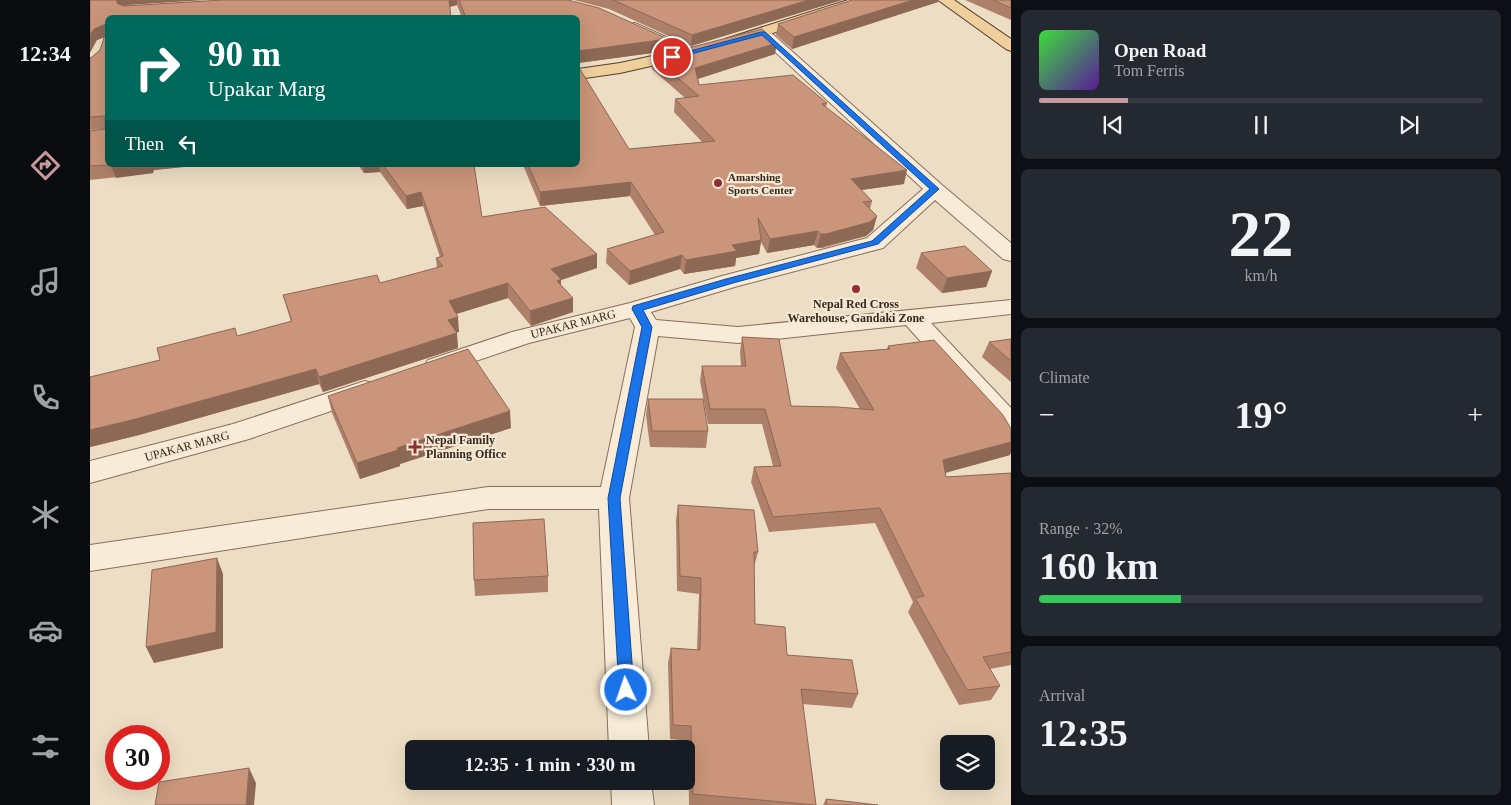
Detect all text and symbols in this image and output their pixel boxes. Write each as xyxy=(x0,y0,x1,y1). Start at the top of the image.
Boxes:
icon: right xyxy=(125,35,190,100)
text: 90 m xyxy=(208,35,281,74)
pin xyxy=(651,36,693,78)
text: Open Road xyxy=(1114,40,1206,61)
text: 12:34 xyxy=(19,41,71,66)
icon: arrive xyxy=(658,43,686,71)
text: Tom Ferris xyxy=(1114,62,1184,79)
text: Upakar Marg xyxy=(208,76,326,101)
icon: previous xyxy=(1099,111,1127,139)
icon: pause xyxy=(1247,111,1275,139)
icon: next xyxy=(1395,111,1423,139)
icon: left xyxy=(174,130,202,158)
text: Then xyxy=(125,133,164,154)
icon: directions xyxy=(28,148,63,183)
place label: Amarshing Sports Center xyxy=(728,171,794,196)
marker: Amarshing Sports Center xyxy=(712,177,724,189)
text: 22 xyxy=(1229,198,1294,270)
icon: music xyxy=(28,264,63,299)
text: km/h xyxy=(1245,267,1277,284)
marker: Nepal Red Cross Warehouse, Gandaki Zone xyxy=(850,283,862,295)
place label: Nepal Red Cross Warehouse, Gandaki Zone xyxy=(788,297,925,325)
street label: UPAKAR MARG xyxy=(529,307,617,341)
text: Climate xyxy=(1039,369,1090,386)
icon: phone xyxy=(28,380,63,415)
text: 19° xyxy=(1234,394,1288,436)
text: − xyxy=(1039,399,1055,430)
text: + xyxy=(1467,399,1483,430)
street label: UPAKAR MARG xyxy=(143,428,231,464)
place label: Nepal Family Planning Office xyxy=(426,433,507,461)
marker: Nepal Family Planning Office xyxy=(408,440,422,454)
icon: climate xyxy=(28,497,63,532)
text: Range · 32% xyxy=(1039,520,1123,537)
text: 160 km xyxy=(1039,545,1158,587)
icon: car xyxy=(28,613,63,648)
position arrow xyxy=(599,663,651,715)
text: Arrival xyxy=(1039,687,1085,704)
text: 12:35 xyxy=(1039,712,1128,754)
speed limit sign: 30 xyxy=(105,725,170,790)
icon: filters xyxy=(28,729,63,764)
map controls xyxy=(940,735,995,790)
button: layers xyxy=(940,735,995,790)
text: 12:35 · 1 min · 330 m xyxy=(465,754,636,775)

